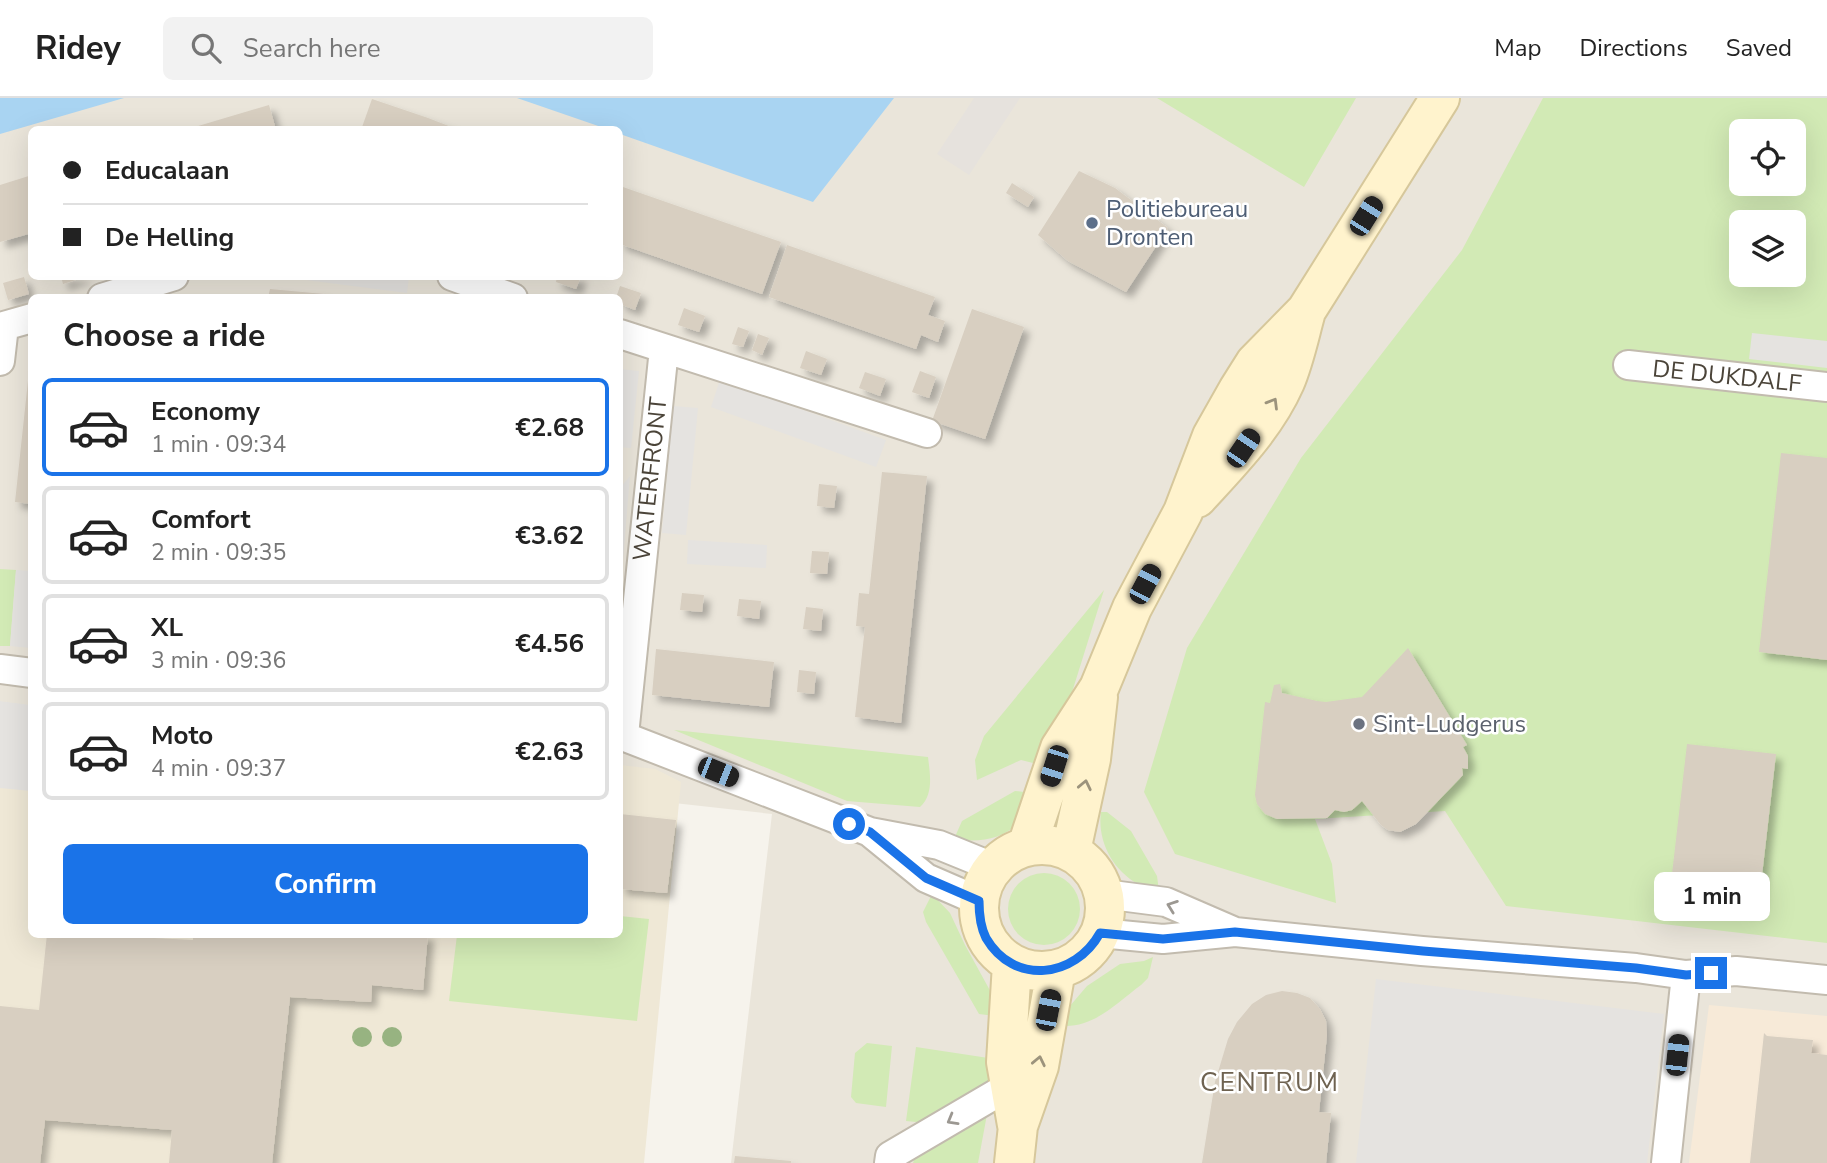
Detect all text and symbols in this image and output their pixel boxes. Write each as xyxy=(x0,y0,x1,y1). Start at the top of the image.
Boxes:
search box xyxy=(163,17,653,80)
text: Ridey xyxy=(35,26,121,71)
icon: search xyxy=(187,29,225,67)
text: Search here xyxy=(243,31,381,66)
text: Map xyxy=(1494,32,1541,64)
text: Directions xyxy=(1579,32,1688,64)
text: Saved xyxy=(1726,32,1792,64)
map controls xyxy=(1729,119,1806,287)
button: locate xyxy=(1729,119,1806,196)
text: Educalaan xyxy=(105,153,229,188)
place label: Politiebureau Dronten xyxy=(1106,193,1248,253)
car xyxy=(1346,193,1387,239)
button: layers xyxy=(1729,210,1806,287)
marker: Politiebureau Dronten xyxy=(1084,215,1100,231)
text: De Helling xyxy=(105,220,234,255)
text: Choose a ride xyxy=(63,314,265,357)
street label: DE DUKDALF xyxy=(1651,352,1803,400)
text: Economy xyxy=(151,394,260,429)
street label: WATERFRONT xyxy=(625,395,675,563)
icon: car xyxy=(67,396,130,459)
one-way arrow xyxy=(1264,397,1277,410)
text: €2.68 xyxy=(515,410,584,445)
car xyxy=(1223,425,1264,471)
text: 1 min · 09:34 xyxy=(151,429,286,460)
text: Comfort xyxy=(151,502,251,537)
icon: car xyxy=(67,504,130,567)
text: €3.62 xyxy=(515,518,584,553)
text: 2 min · 09:35 xyxy=(151,537,286,568)
car xyxy=(1126,561,1165,607)
text: XL xyxy=(151,610,183,645)
icon: car xyxy=(67,612,130,675)
text: €4.56 xyxy=(515,626,584,661)
text: 3 min · 09:36 xyxy=(151,645,286,676)
place label: Sint-Ludgerus xyxy=(1373,708,1526,740)
marker: Sint-Ludgerus xyxy=(1351,716,1367,732)
text: Moto xyxy=(151,718,213,753)
icon: car xyxy=(67,720,130,783)
text: €2.63 xyxy=(515,734,584,769)
car xyxy=(1038,743,1071,789)
text: 4 min · 09:37 xyxy=(151,753,286,784)
car xyxy=(695,754,742,790)
one-way arrow xyxy=(1077,779,1092,791)
route start xyxy=(833,808,865,840)
button: Confirm xyxy=(63,844,588,924)
callout: 1 min xyxy=(1653,872,1769,920)
text: 1 min xyxy=(1682,881,1742,912)
one-way arrow xyxy=(1167,900,1179,914)
route end xyxy=(1695,957,1727,989)
car xyxy=(1034,987,1063,1033)
car xyxy=(1665,1033,1690,1077)
one-way arrow xyxy=(1031,1055,1045,1067)
district label: CENTRUM xyxy=(1200,1065,1340,1100)
one-way arrow xyxy=(946,1112,959,1125)

